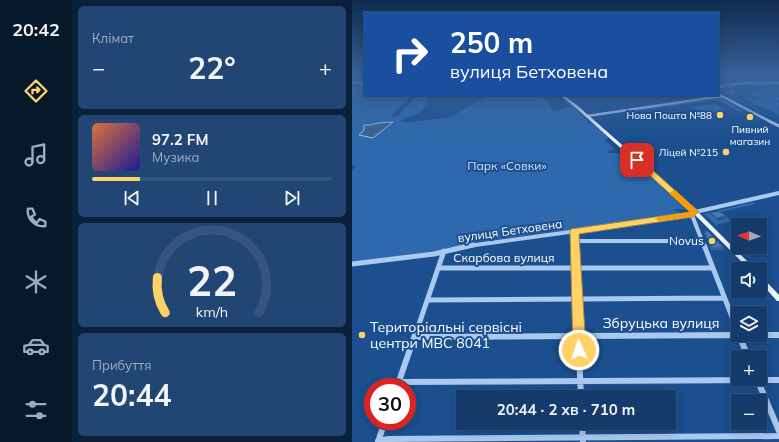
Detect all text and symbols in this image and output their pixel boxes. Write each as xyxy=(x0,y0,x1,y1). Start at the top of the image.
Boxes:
text: 20:42 xyxy=(12,18,60,41)
text: 250 m xyxy=(450,25,533,60)
icon: right xyxy=(384,28,436,80)
text: Клімат xyxy=(92,30,134,46)
text: 22° xyxy=(188,49,236,87)
text: − xyxy=(92,54,105,82)
text: + xyxy=(319,54,332,82)
text: вулиця Бетховена xyxy=(450,60,608,83)
icon: directions xyxy=(22,77,50,105)
place label: Нова Пошта №88 xyxy=(626,109,712,122)
marker: Нова Пошта №88 xyxy=(715,110,725,120)
marker: Пивний магазин xyxy=(745,112,755,122)
place label: Пивний магазин xyxy=(730,123,770,148)
text: 97.2 FM xyxy=(152,130,208,149)
icon: music xyxy=(22,141,50,169)
pin xyxy=(620,143,654,177)
place label: Ліцей №215 xyxy=(659,146,718,159)
marker: Ліцей №215 xyxy=(721,147,731,157)
text: Музика xyxy=(152,149,199,165)
icon: arrive xyxy=(626,149,648,171)
park label: Парк «Совки» xyxy=(467,158,547,173)
icon: previous xyxy=(121,187,143,209)
icon: pause xyxy=(201,187,223,209)
icon: next xyxy=(281,187,303,209)
icon: phone xyxy=(22,204,50,232)
street label: вулиця Бетховена xyxy=(457,216,563,245)
north arrow xyxy=(731,218,767,254)
map controls xyxy=(731,218,767,430)
place label: Novus xyxy=(669,233,704,248)
marker: Novus xyxy=(707,236,717,246)
street label: Скарбова вулиця xyxy=(453,250,555,265)
text: 22 xyxy=(187,254,237,306)
button: sound xyxy=(731,262,767,298)
icon: climate xyxy=(22,268,50,296)
text: km/h xyxy=(196,303,228,321)
button: layers xyxy=(731,306,767,342)
street label: Збруцька вулиця xyxy=(602,314,720,332)
place label: Територіальні сервісні центри МВС 8041 xyxy=(370,318,522,352)
position arrow xyxy=(558,329,600,371)
marker: Територіальні сервісні центри МВС 8041 xyxy=(357,330,367,340)
icon: car xyxy=(22,332,50,360)
button: + xyxy=(731,350,767,386)
text: Прибуття xyxy=(92,357,151,373)
text: 20:44 xyxy=(92,376,171,414)
speed limit sign: 30 xyxy=(364,378,416,430)
button: − xyxy=(731,394,767,430)
icon: filters xyxy=(22,396,50,424)
text: 20:44 · 2 хв · 710 m xyxy=(497,400,635,419)

